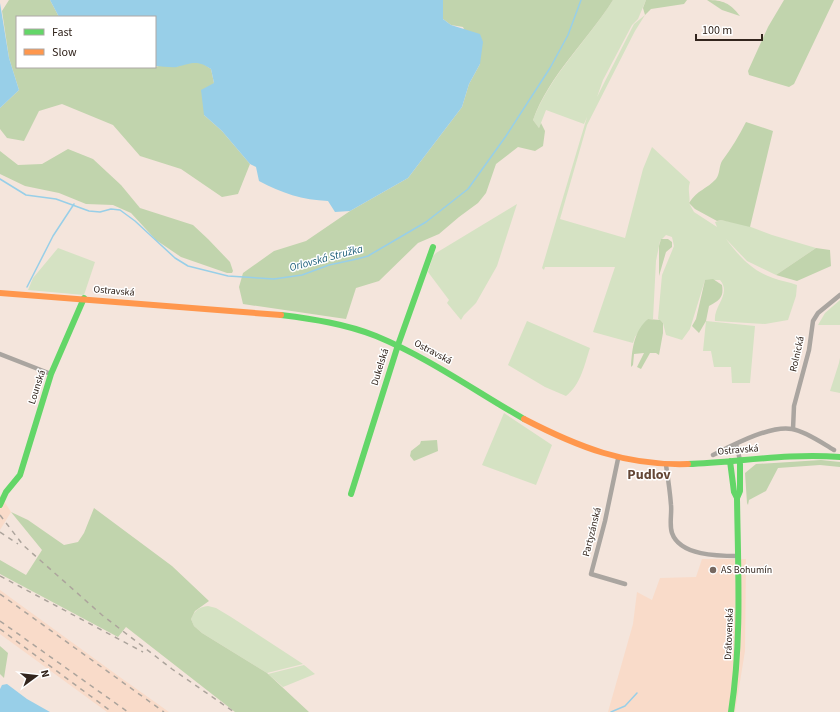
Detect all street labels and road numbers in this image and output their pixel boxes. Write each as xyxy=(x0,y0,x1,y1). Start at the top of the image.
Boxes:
street label: Ostravská xyxy=(93,282,135,300)
street label: Rolnická xyxy=(786,335,808,373)
street label: Ostravská xyxy=(412,336,454,368)
street label: Dukelská xyxy=(368,347,392,387)
street label: Lounská xyxy=(25,368,49,406)
street label: Ostravská xyxy=(717,441,759,459)
street label: Partyzánská xyxy=(579,506,605,558)
street label: Drátovenská xyxy=(721,608,737,660)

